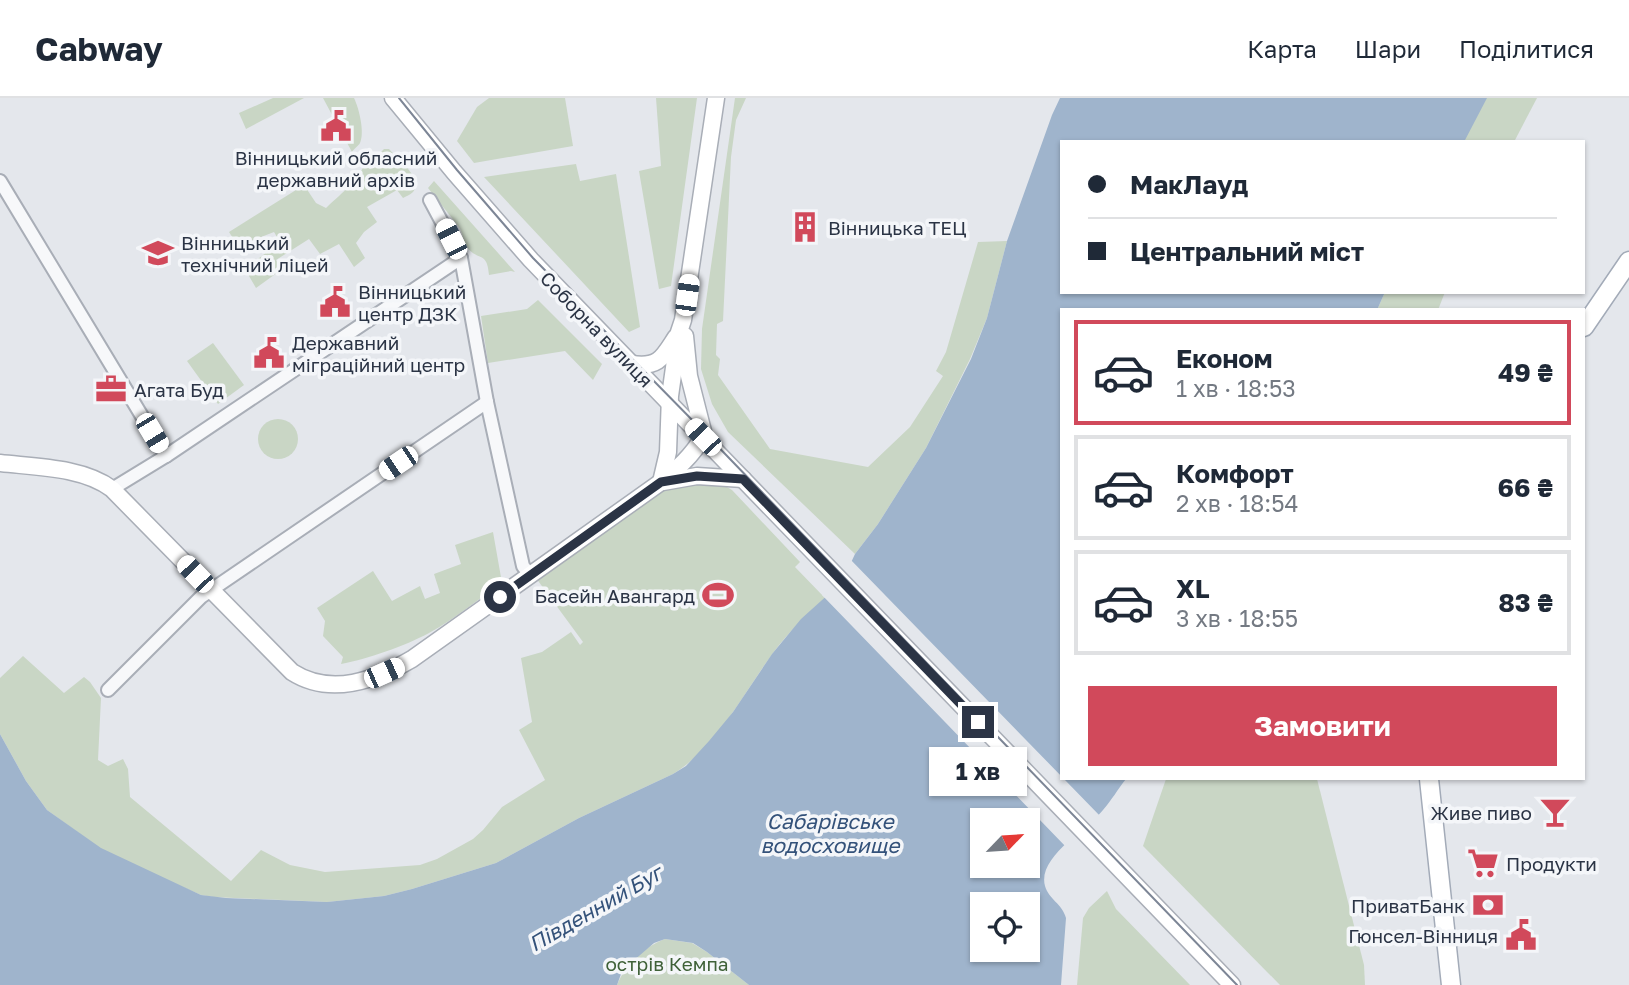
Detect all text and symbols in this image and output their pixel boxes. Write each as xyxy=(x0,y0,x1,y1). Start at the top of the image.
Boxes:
text: Cabway xyxy=(35,29,163,68)
text: Карта xyxy=(1247,34,1317,63)
text: Шари xyxy=(1355,34,1421,63)
text: Поділитися xyxy=(1459,34,1594,63)
public building icon: Вінницький обласний державний архів xyxy=(319,109,353,143)
place label: Вінницький обласний державний архів xyxy=(235,146,437,191)
text: МакЛауд xyxy=(1130,169,1248,200)
building icon: Вінницька ТЕЦ xyxy=(788,210,822,244)
car xyxy=(433,216,470,262)
place label: Вінницька ТЕЦ xyxy=(828,216,966,239)
place label: Вінницький технічний ліцей xyxy=(181,231,329,276)
school or university icon: Вінницький технічний ліцей xyxy=(141,236,175,270)
text: Центральний міст xyxy=(1130,236,1364,267)
street label: Соборна вулиця xyxy=(536,266,658,392)
car xyxy=(674,273,701,317)
place label: Вінницький центр ДЗК xyxy=(358,280,466,325)
public building icon: Вінницький центр ДЗК xyxy=(318,285,352,319)
place label: Державний міграційний центр xyxy=(292,331,465,376)
public building icon: Державний міграційний центр xyxy=(252,336,286,370)
icon: car xyxy=(1092,341,1155,404)
text: Економ xyxy=(1176,343,1273,374)
text: 49 ₴ xyxy=(1498,357,1553,388)
office icon: Агата Буд xyxy=(94,372,128,406)
text: 1 хв · 18:53 xyxy=(1176,374,1296,402)
place label: Агата Буд xyxy=(134,378,224,401)
car xyxy=(133,410,172,456)
car xyxy=(681,415,726,459)
car xyxy=(375,443,422,483)
icon: car xyxy=(1092,456,1155,519)
text: Комфорт xyxy=(1176,458,1294,489)
text: 66 ₴ xyxy=(1498,472,1553,503)
text: 2 хв · 18:54 xyxy=(1176,489,1299,517)
car xyxy=(173,552,218,596)
icon: car xyxy=(1092,571,1155,634)
text: XL xyxy=(1176,573,1210,604)
sports icon: Басейн Авангард xyxy=(701,578,735,612)
route start xyxy=(484,581,516,613)
place label: Басейн Авангард xyxy=(534,584,695,607)
text: 83 ₴ xyxy=(1498,587,1553,618)
text: 3 хв · 18:55 xyxy=(1176,604,1298,632)
car xyxy=(361,655,408,691)
button: Замовити xyxy=(1088,686,1557,766)
route end xyxy=(962,706,994,738)
callout: 1 хв xyxy=(929,746,1027,796)
text: 1 хв xyxy=(956,757,1000,785)
bar icon: Живе пиво xyxy=(1538,795,1572,829)
place label: Живе пиво xyxy=(1431,801,1532,824)
water label: Сабарівське водосховище xyxy=(760,808,901,858)
north arrow xyxy=(970,808,1040,878)
map controls xyxy=(970,808,1040,962)
supermarket icon: Продукти xyxy=(1466,846,1500,880)
place label: Продукти xyxy=(1506,852,1597,875)
water label: Південний Буг xyxy=(524,858,669,957)
bank icon: ПриватБанк xyxy=(1471,888,1505,922)
button: locate xyxy=(970,892,1040,962)
place label: ПриватБанк xyxy=(1351,894,1465,917)
public building icon: Гюнсел-Вінниця xyxy=(1504,918,1538,952)
place label: Гюнсел-Вінниця xyxy=(1348,924,1498,947)
park label: острів Кемпа xyxy=(605,952,729,975)

